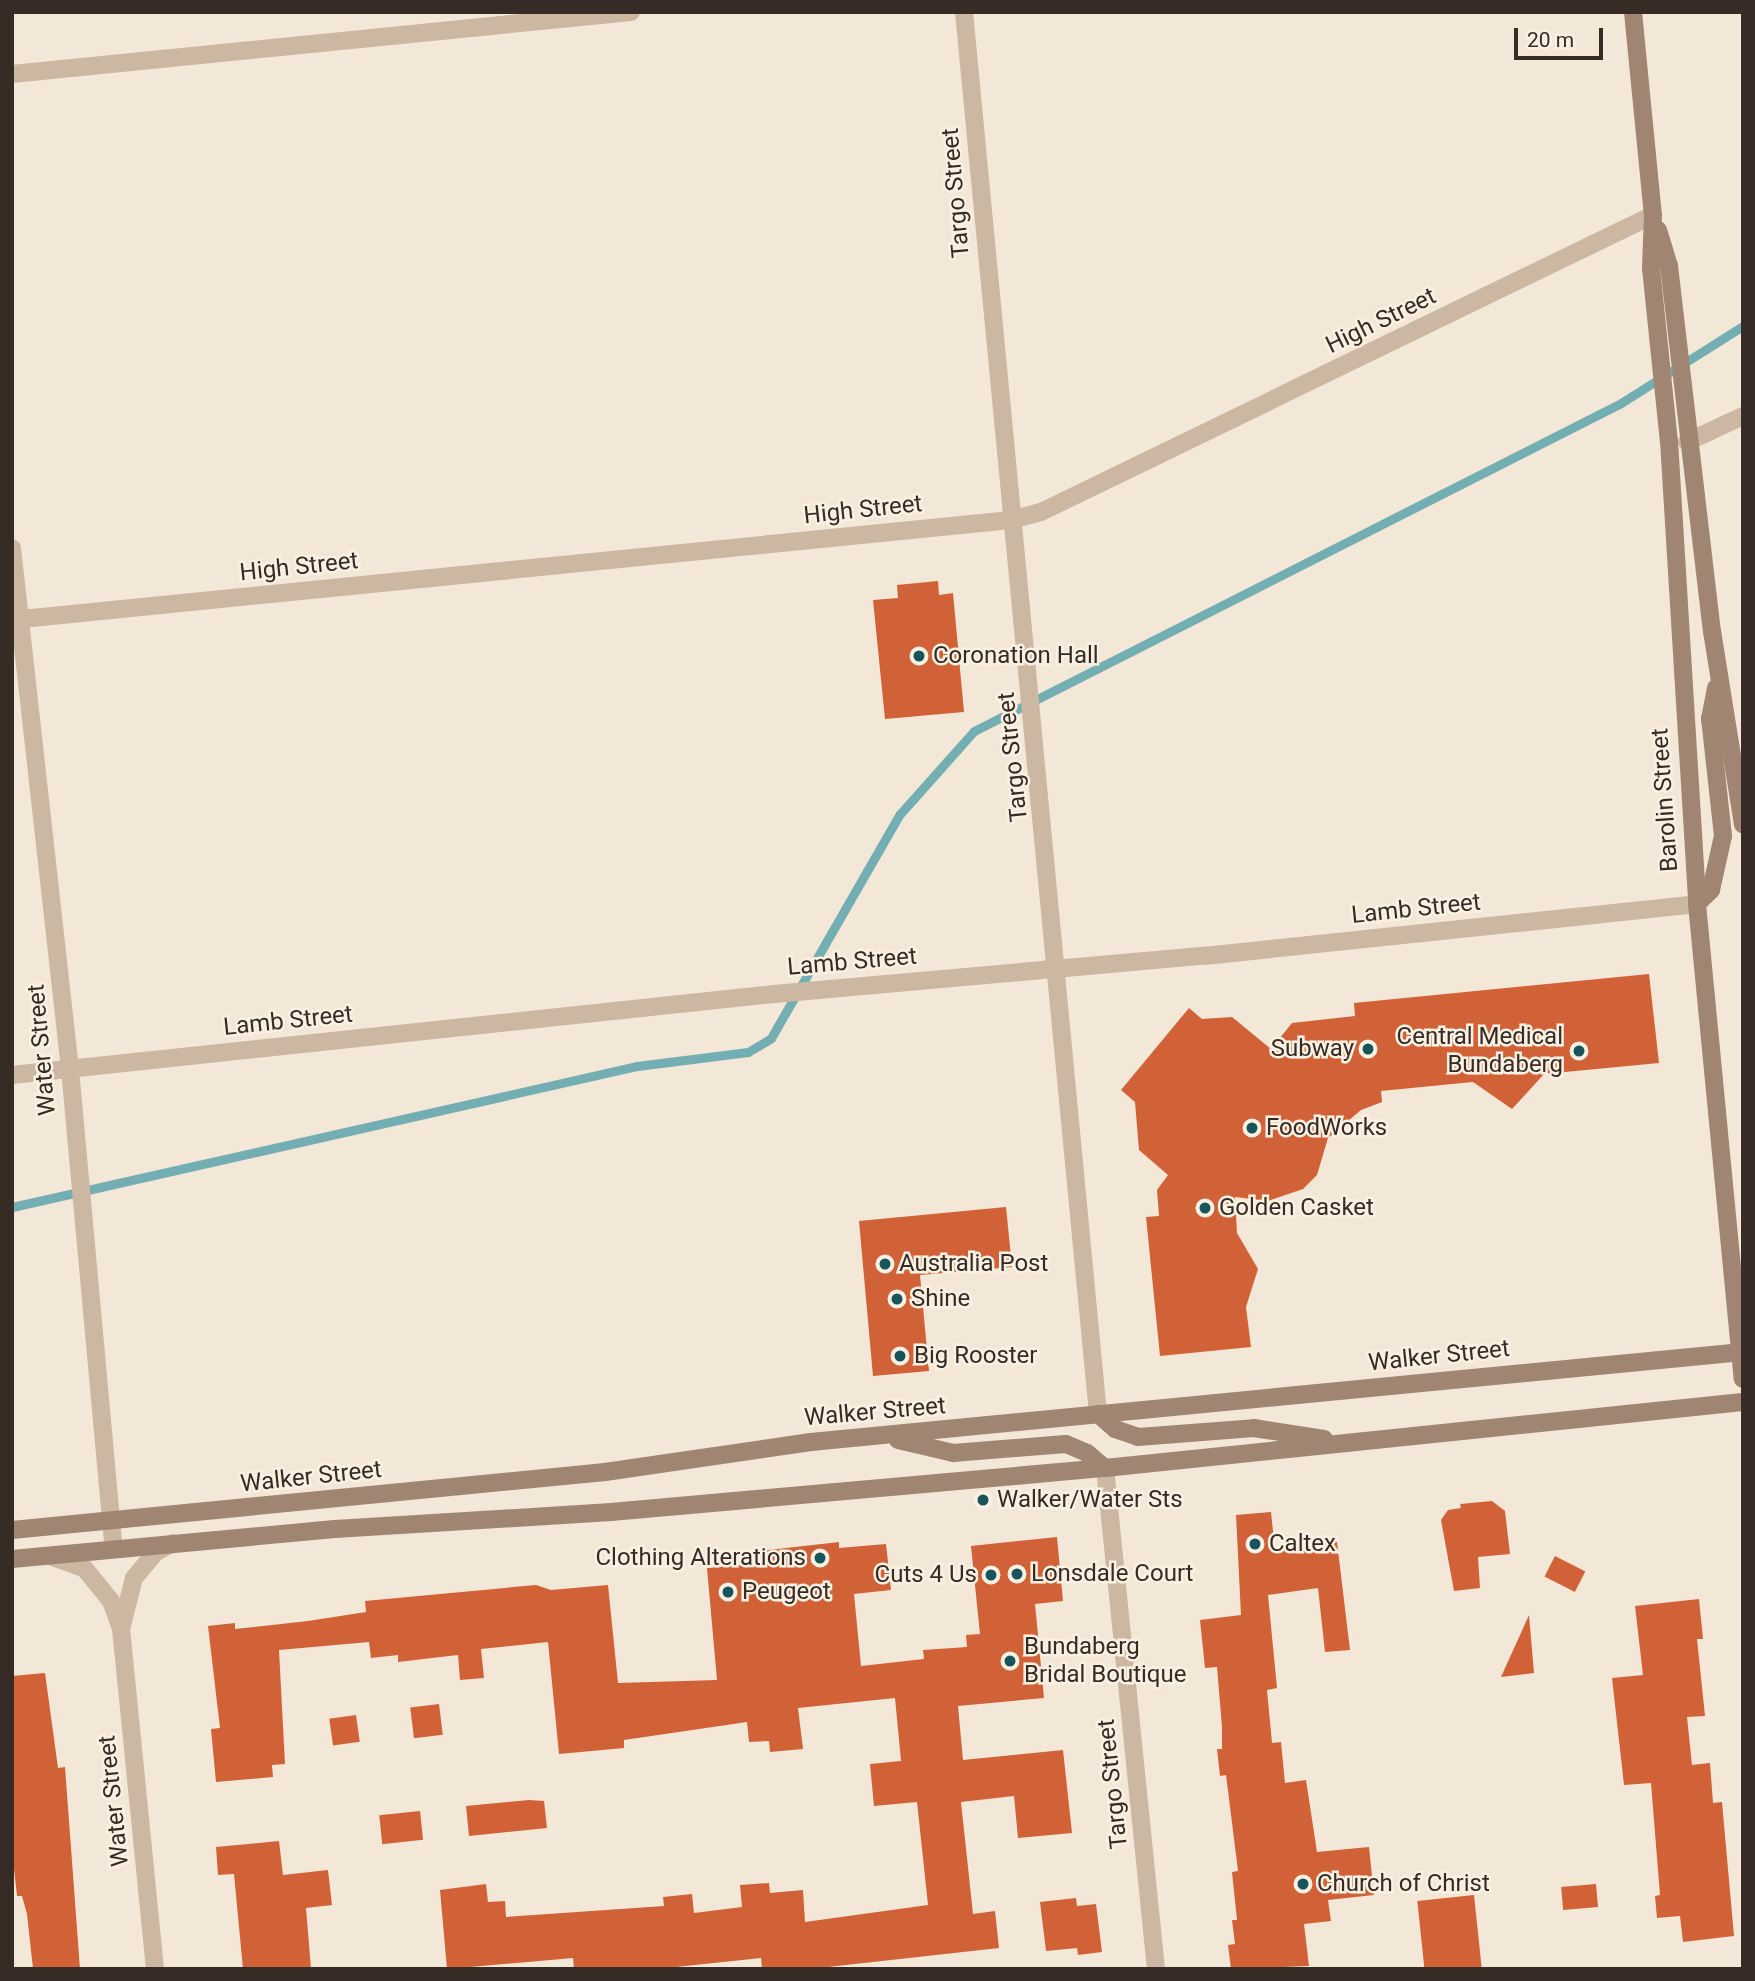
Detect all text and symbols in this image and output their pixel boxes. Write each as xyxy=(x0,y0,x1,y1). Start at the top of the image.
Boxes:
scale bar xyxy=(1517,14,1606,58)
text: 20 m xyxy=(1527,28,1574,52)
street label: Targo Street xyxy=(936,127,976,259)
street label: High Street xyxy=(1321,282,1441,360)
street label: High Street xyxy=(802,489,924,531)
street label: High Street xyxy=(238,546,360,588)
place label: Coronation Hall xyxy=(933,642,1099,670)
marker: Coronation Hall xyxy=(911,648,927,664)
street label: Targo Street xyxy=(992,691,1034,823)
street label: Barolin Street xyxy=(1646,727,1684,873)
street label: Lamb Street xyxy=(1350,888,1482,930)
street label: Lamb Street xyxy=(786,942,918,982)
street label: Water Street xyxy=(22,983,62,1117)
street label: Lamb Street xyxy=(222,1000,354,1042)
place label: Central Medical Bundaberg xyxy=(1397,1023,1563,1079)
place label: Subway xyxy=(1271,1035,1354,1063)
marker: Subway xyxy=(1360,1041,1376,1057)
marker: Central Medical Bundaberg xyxy=(1569,1041,1589,1061)
place label: FoodWorks xyxy=(1266,1114,1387,1142)
marker: FoodWorks xyxy=(1244,1120,1260,1136)
place label: Golden Casket xyxy=(1219,1194,1374,1222)
marker: Golden Casket xyxy=(1197,1200,1213,1216)
place label: Australia Post xyxy=(899,1250,1048,1278)
marker: Australia Post xyxy=(877,1256,893,1272)
place label: Shine xyxy=(911,1285,970,1313)
marker: Shine xyxy=(889,1291,905,1307)
street label: Walker Street xyxy=(1367,1334,1511,1378)
place label: Big Rooster xyxy=(914,1342,1037,1370)
marker: Big Rooster xyxy=(892,1348,908,1364)
street label: Walker Street xyxy=(803,1391,947,1433)
street label: Walker Street xyxy=(239,1455,383,1499)
place label: Walker/Water Sts xyxy=(997,1486,1183,1514)
marker: Walker/Water Sts xyxy=(975,1492,991,1508)
place label: Caltex xyxy=(1269,1530,1336,1558)
marker: Caltex xyxy=(1247,1536,1263,1552)
place label: Clothing Alterations xyxy=(595,1544,806,1572)
marker: Clothing Alterations xyxy=(812,1550,828,1566)
place label: Lonsdale Court xyxy=(1031,1560,1193,1588)
place label: Cuts 4 Us xyxy=(875,1561,977,1589)
marker: Lonsdale Court xyxy=(1009,1566,1025,1582)
marker: Cuts 4 Us xyxy=(983,1567,999,1583)
place label: Peugeot xyxy=(742,1578,831,1606)
marker: Peugeot xyxy=(720,1584,736,1600)
place label: Bundaberg Bridal Boutique xyxy=(1024,1633,1186,1689)
marker: Bundaberg Bridal Boutique xyxy=(1002,1653,1018,1669)
street label: Targo Street xyxy=(1092,1718,1134,1850)
street label: Water Street xyxy=(93,1734,135,1868)
place label: Church of Christ xyxy=(1317,1870,1490,1898)
marker: Church of Christ xyxy=(1295,1876,1311,1892)

